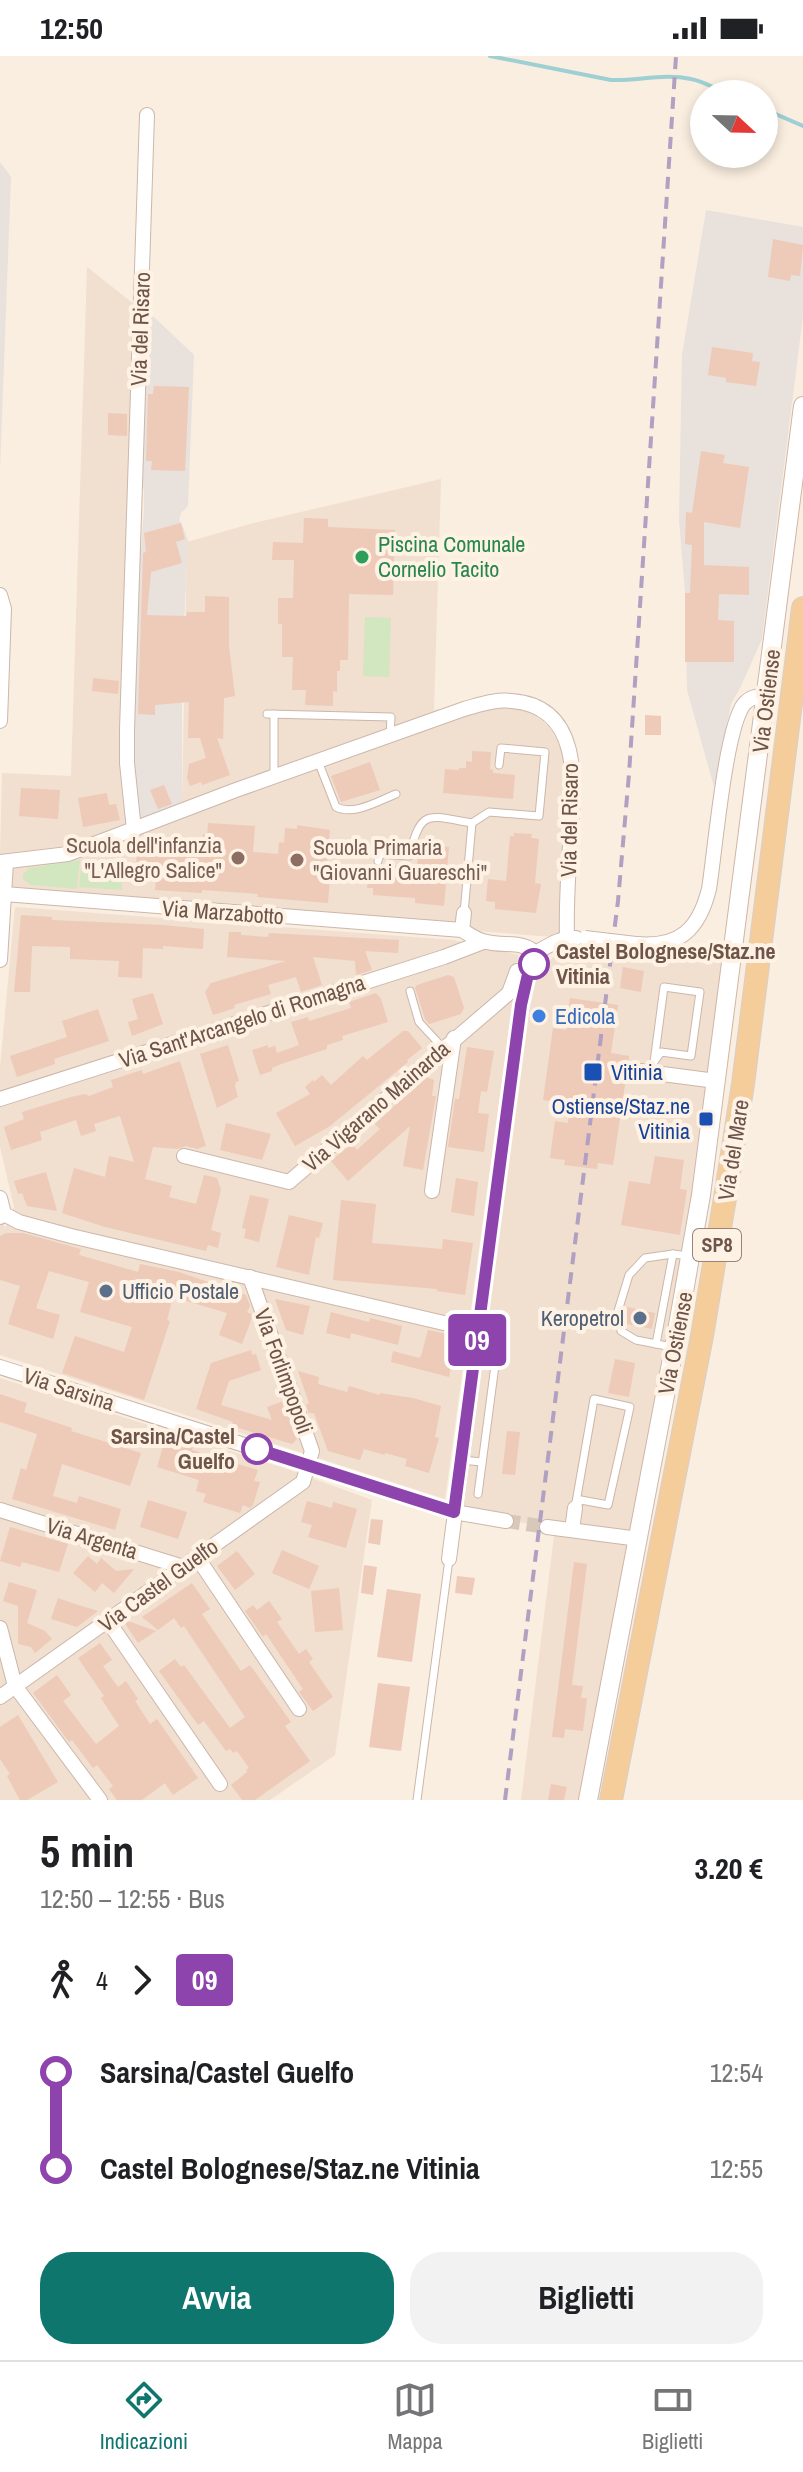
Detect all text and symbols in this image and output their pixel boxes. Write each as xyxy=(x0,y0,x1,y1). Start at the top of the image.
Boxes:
text: 12:50 xyxy=(40,8,103,48)
north arrow xyxy=(690,80,778,168)
map controls xyxy=(690,80,778,168)
street label: Via del Risaro xyxy=(123,272,157,386)
place label: Piscina Comunale Cornelio Tacito xyxy=(378,529,525,584)
marker: Piscina Comunale Cornelio Tacito xyxy=(353,548,371,566)
street label: Via Ostiense xyxy=(745,648,787,754)
street label: Via del Risaro xyxy=(553,763,585,877)
place label: Scuola dell'infanzia "L'Allegro Salice" xyxy=(66,830,222,885)
place label: Scuola Primaria "Giovanni Guareschi" xyxy=(313,832,487,887)
marker: Scuola dell'infanzia "L'Allegro Salice" xyxy=(229,849,247,867)
marker: Scuola Primaria "Giovanni Guareschi" xyxy=(288,851,306,869)
street label: Via Marzabotto xyxy=(161,893,285,931)
place label: Castel Bolognese/Staz.ne Vitinia xyxy=(556,936,776,991)
marker: Castel Bolognese/Staz.ne Vitinia xyxy=(519,949,549,979)
street label: Via Sant'Arcangelo di Romagna xyxy=(115,967,369,1075)
place label: Edicola xyxy=(555,1001,615,1031)
marker: Edicola xyxy=(530,1007,548,1025)
street label: Via Vigarano Mainarda xyxy=(296,1034,456,1178)
place label: Vitinia xyxy=(611,1057,663,1087)
marker: Vitinia xyxy=(582,1061,604,1083)
place label: Ostiense/Staz.ne Vitinia xyxy=(552,1091,690,1146)
street label: Via del Mare xyxy=(710,1097,756,1203)
marker: Ostiense/Staz.ne Vitinia xyxy=(697,1110,715,1128)
road number: SP8 xyxy=(693,1229,741,1261)
place label: Ufficio Postale xyxy=(122,1276,239,1306)
marker: Ufficio Postale xyxy=(97,1282,115,1300)
street label: Via Ostiense xyxy=(650,1289,700,1397)
place label: Keropetrol xyxy=(541,1303,624,1333)
street label: Via Forlimpopoli xyxy=(247,1304,321,1438)
marker: Keropetrol xyxy=(631,1309,649,1327)
line badge: 09 xyxy=(441,1314,513,1366)
text: 09 xyxy=(464,1321,490,1359)
street label: Via Sarsina xyxy=(20,1360,118,1418)
place label: Sarsina/Castel Guelfo xyxy=(111,1421,235,1476)
marker: Sarsina/Castel Guelfo xyxy=(242,1434,272,1464)
street label: Via Argenta xyxy=(43,1510,141,1566)
street label: Via Castel Guelfo xyxy=(92,1531,224,1639)
text: 5 min xyxy=(40,1821,134,1881)
text: 3.20 € xyxy=(695,1848,763,1888)
text: 12:50 – 12:55 · Bus xyxy=(40,1881,225,1916)
icon: walk xyxy=(40,1958,84,2002)
icon: forward xyxy=(120,1958,164,2002)
text: 09 xyxy=(192,1961,217,1999)
text: 4 xyxy=(96,1963,108,1998)
text: Sarsina/Castel Guelfo xyxy=(100,2052,354,2092)
text: 12:54 xyxy=(710,2055,763,2090)
text: Castel Bolognese/Staz.ne Vitinia xyxy=(100,2148,480,2188)
text: 12:55 xyxy=(710,2151,763,2186)
button: Avvia xyxy=(40,2252,394,2344)
button: Biglietti xyxy=(410,2252,763,2344)
tab: Indicazioni xyxy=(100,2378,188,2456)
tab: Mappa xyxy=(387,2378,443,2456)
tab: Biglietti xyxy=(642,2378,703,2456)

